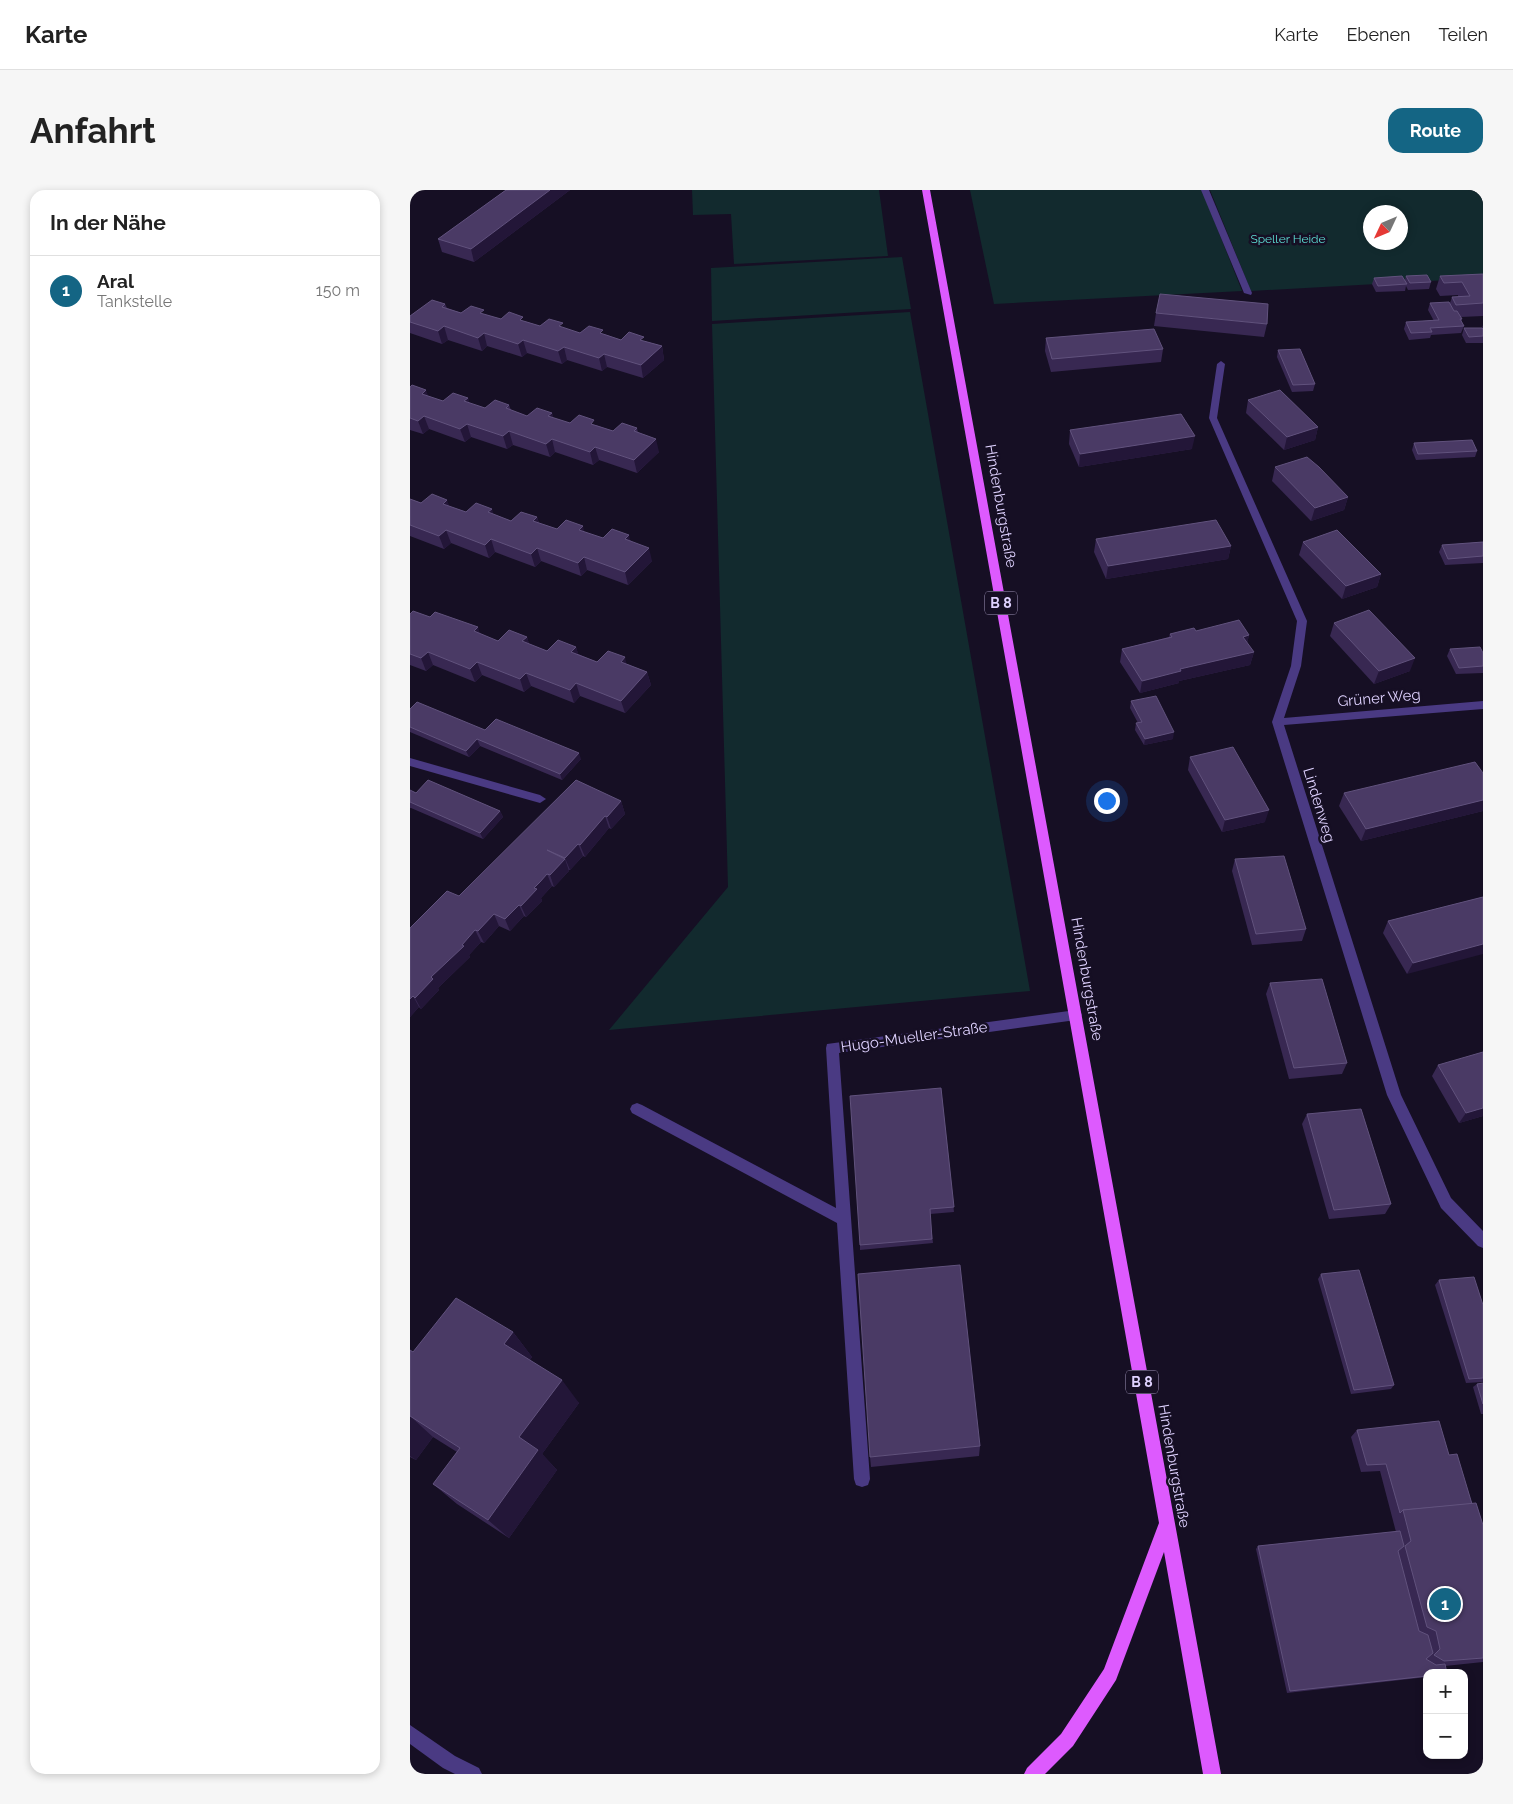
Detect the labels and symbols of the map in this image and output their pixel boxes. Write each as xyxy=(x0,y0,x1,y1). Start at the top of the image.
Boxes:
north arrow xyxy=(1363,205,1408,250)
park label: Speller Heide xyxy=(1250,232,1326,246)
street label: Hindenburgstraße xyxy=(981,443,1021,569)
road number: B 8 xyxy=(985,592,1017,614)
street label: Grüner Weg xyxy=(1337,685,1421,711)
street label: Lindenweg xyxy=(1299,765,1339,845)
your location xyxy=(1094,788,1120,814)
street label: Hindenburgstraße xyxy=(1067,916,1107,1042)
street label: Hugo-Mueller-Straße xyxy=(840,1018,989,1056)
road number: B 8 xyxy=(1126,1370,1158,1394)
street label: Hindenburgstraße xyxy=(1154,1403,1194,1529)
pin: 1 xyxy=(1429,1585,1461,1623)

